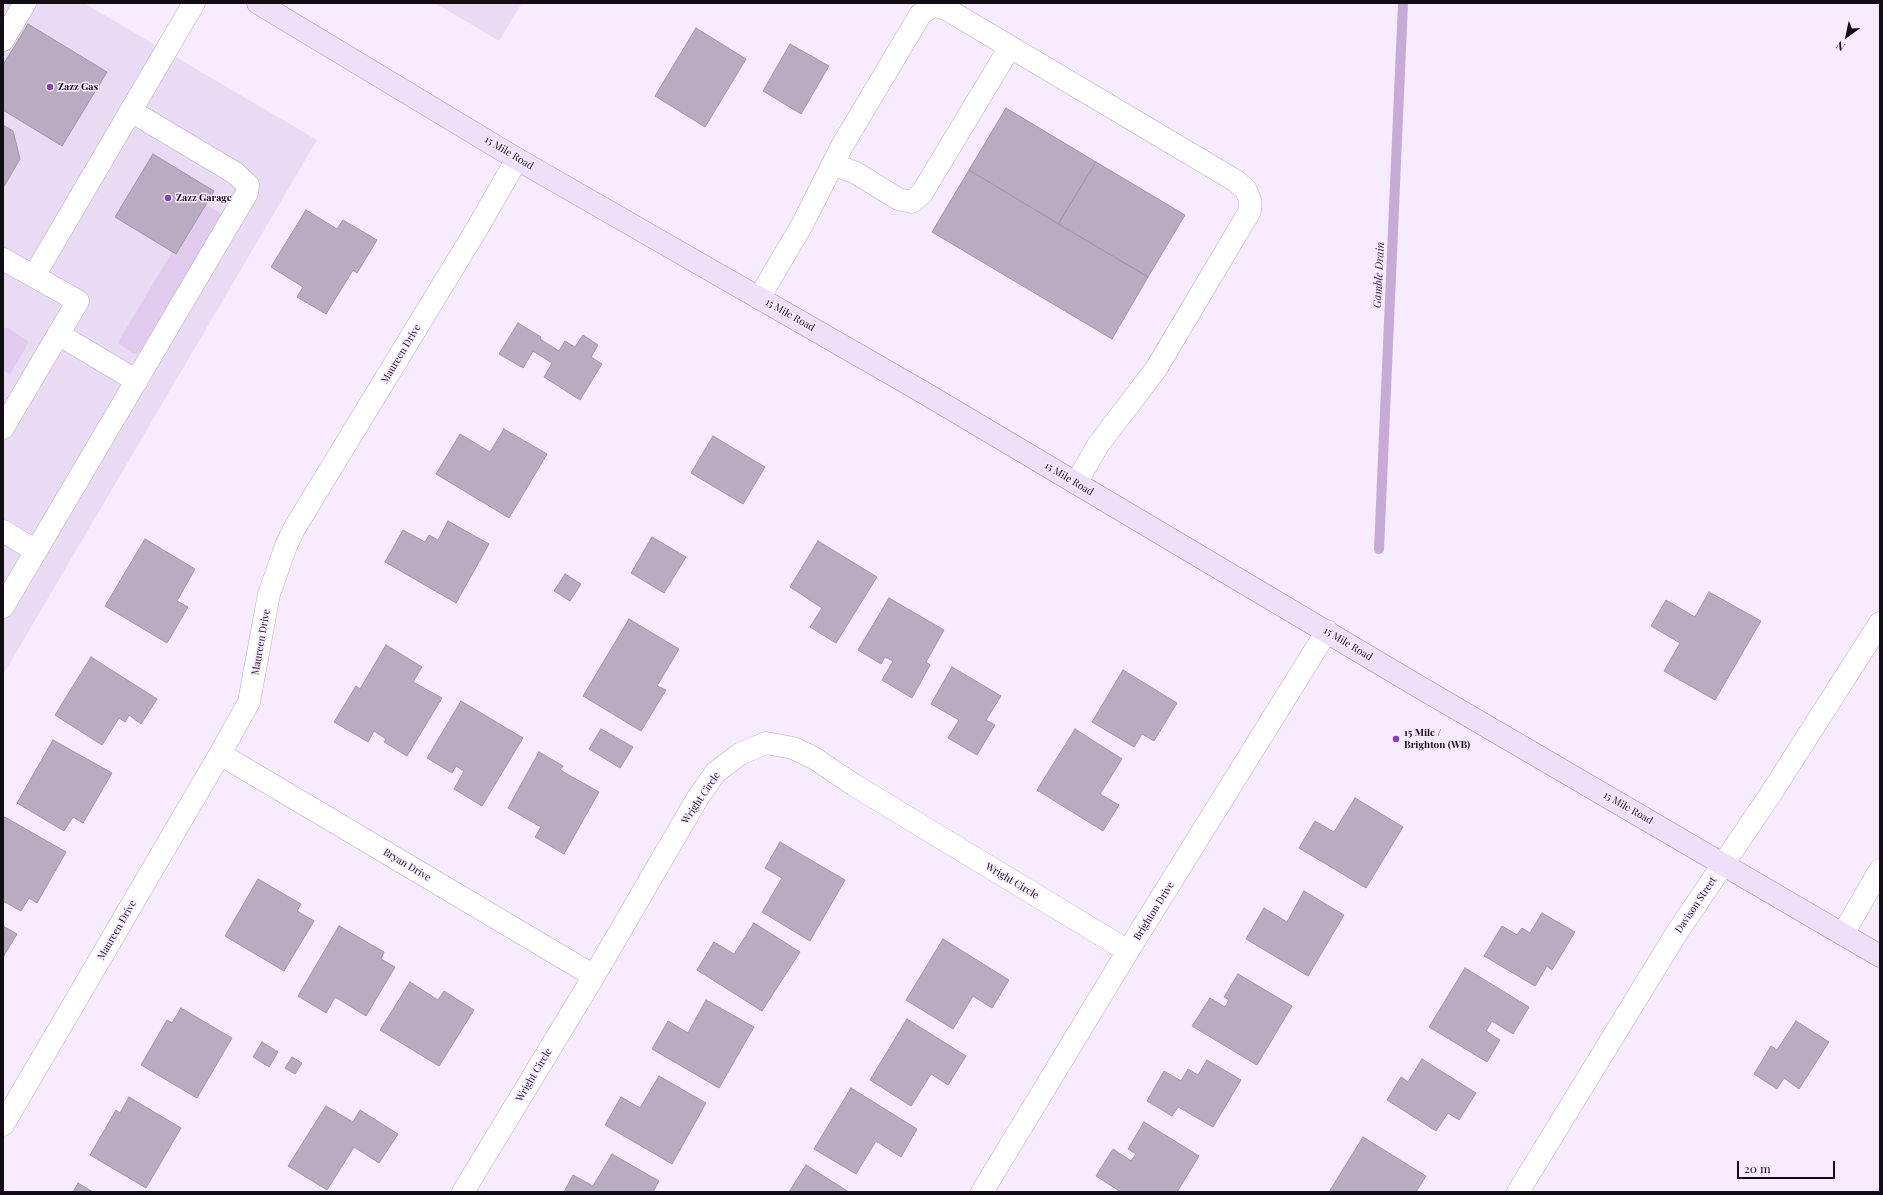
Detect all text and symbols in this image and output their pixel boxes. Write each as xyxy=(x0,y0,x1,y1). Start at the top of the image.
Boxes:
north arrow xyxy=(1827,16,1867,56)
text: N xyxy=(1833,38,1848,55)
place label: Zazz Gas xyxy=(58,81,98,93)
marker: Zazz Gas xyxy=(45,82,55,92)
street label: 15 Mile Road xyxy=(482,134,536,172)
place label: Zazz Garage xyxy=(176,192,232,204)
marker: Zazz Garage xyxy=(163,193,173,203)
water label: Gamble Drain xyxy=(1371,242,1387,308)
street label: 15 Mile Road xyxy=(763,296,817,334)
street label: Maureen Drive xyxy=(379,322,423,386)
street label: 15 Mile Road xyxy=(1042,460,1096,498)
street label: Maureen Drive xyxy=(249,608,273,676)
street label: 15 Mile Road xyxy=(1321,625,1375,663)
place label: 15 Mile / Brighton (WB) xyxy=(1404,727,1470,750)
marker: 15 Mile / Brighton (WB) xyxy=(1391,734,1401,744)
street label: Wright Circle xyxy=(679,770,723,826)
street label: 15 Mile Road xyxy=(1601,789,1655,827)
street label: Bryan Drive xyxy=(381,846,433,884)
street label: Wright Circle xyxy=(983,860,1041,902)
street label: Davison Street xyxy=(1673,875,1719,935)
street label: Brighton Drive xyxy=(1131,880,1177,942)
street label: Maureen Drive xyxy=(95,898,139,962)
street label: Wright Circle xyxy=(513,1046,555,1104)
scale bar xyxy=(1739,1153,1837,1179)
text: 20 m xyxy=(1744,1160,1771,1176)

